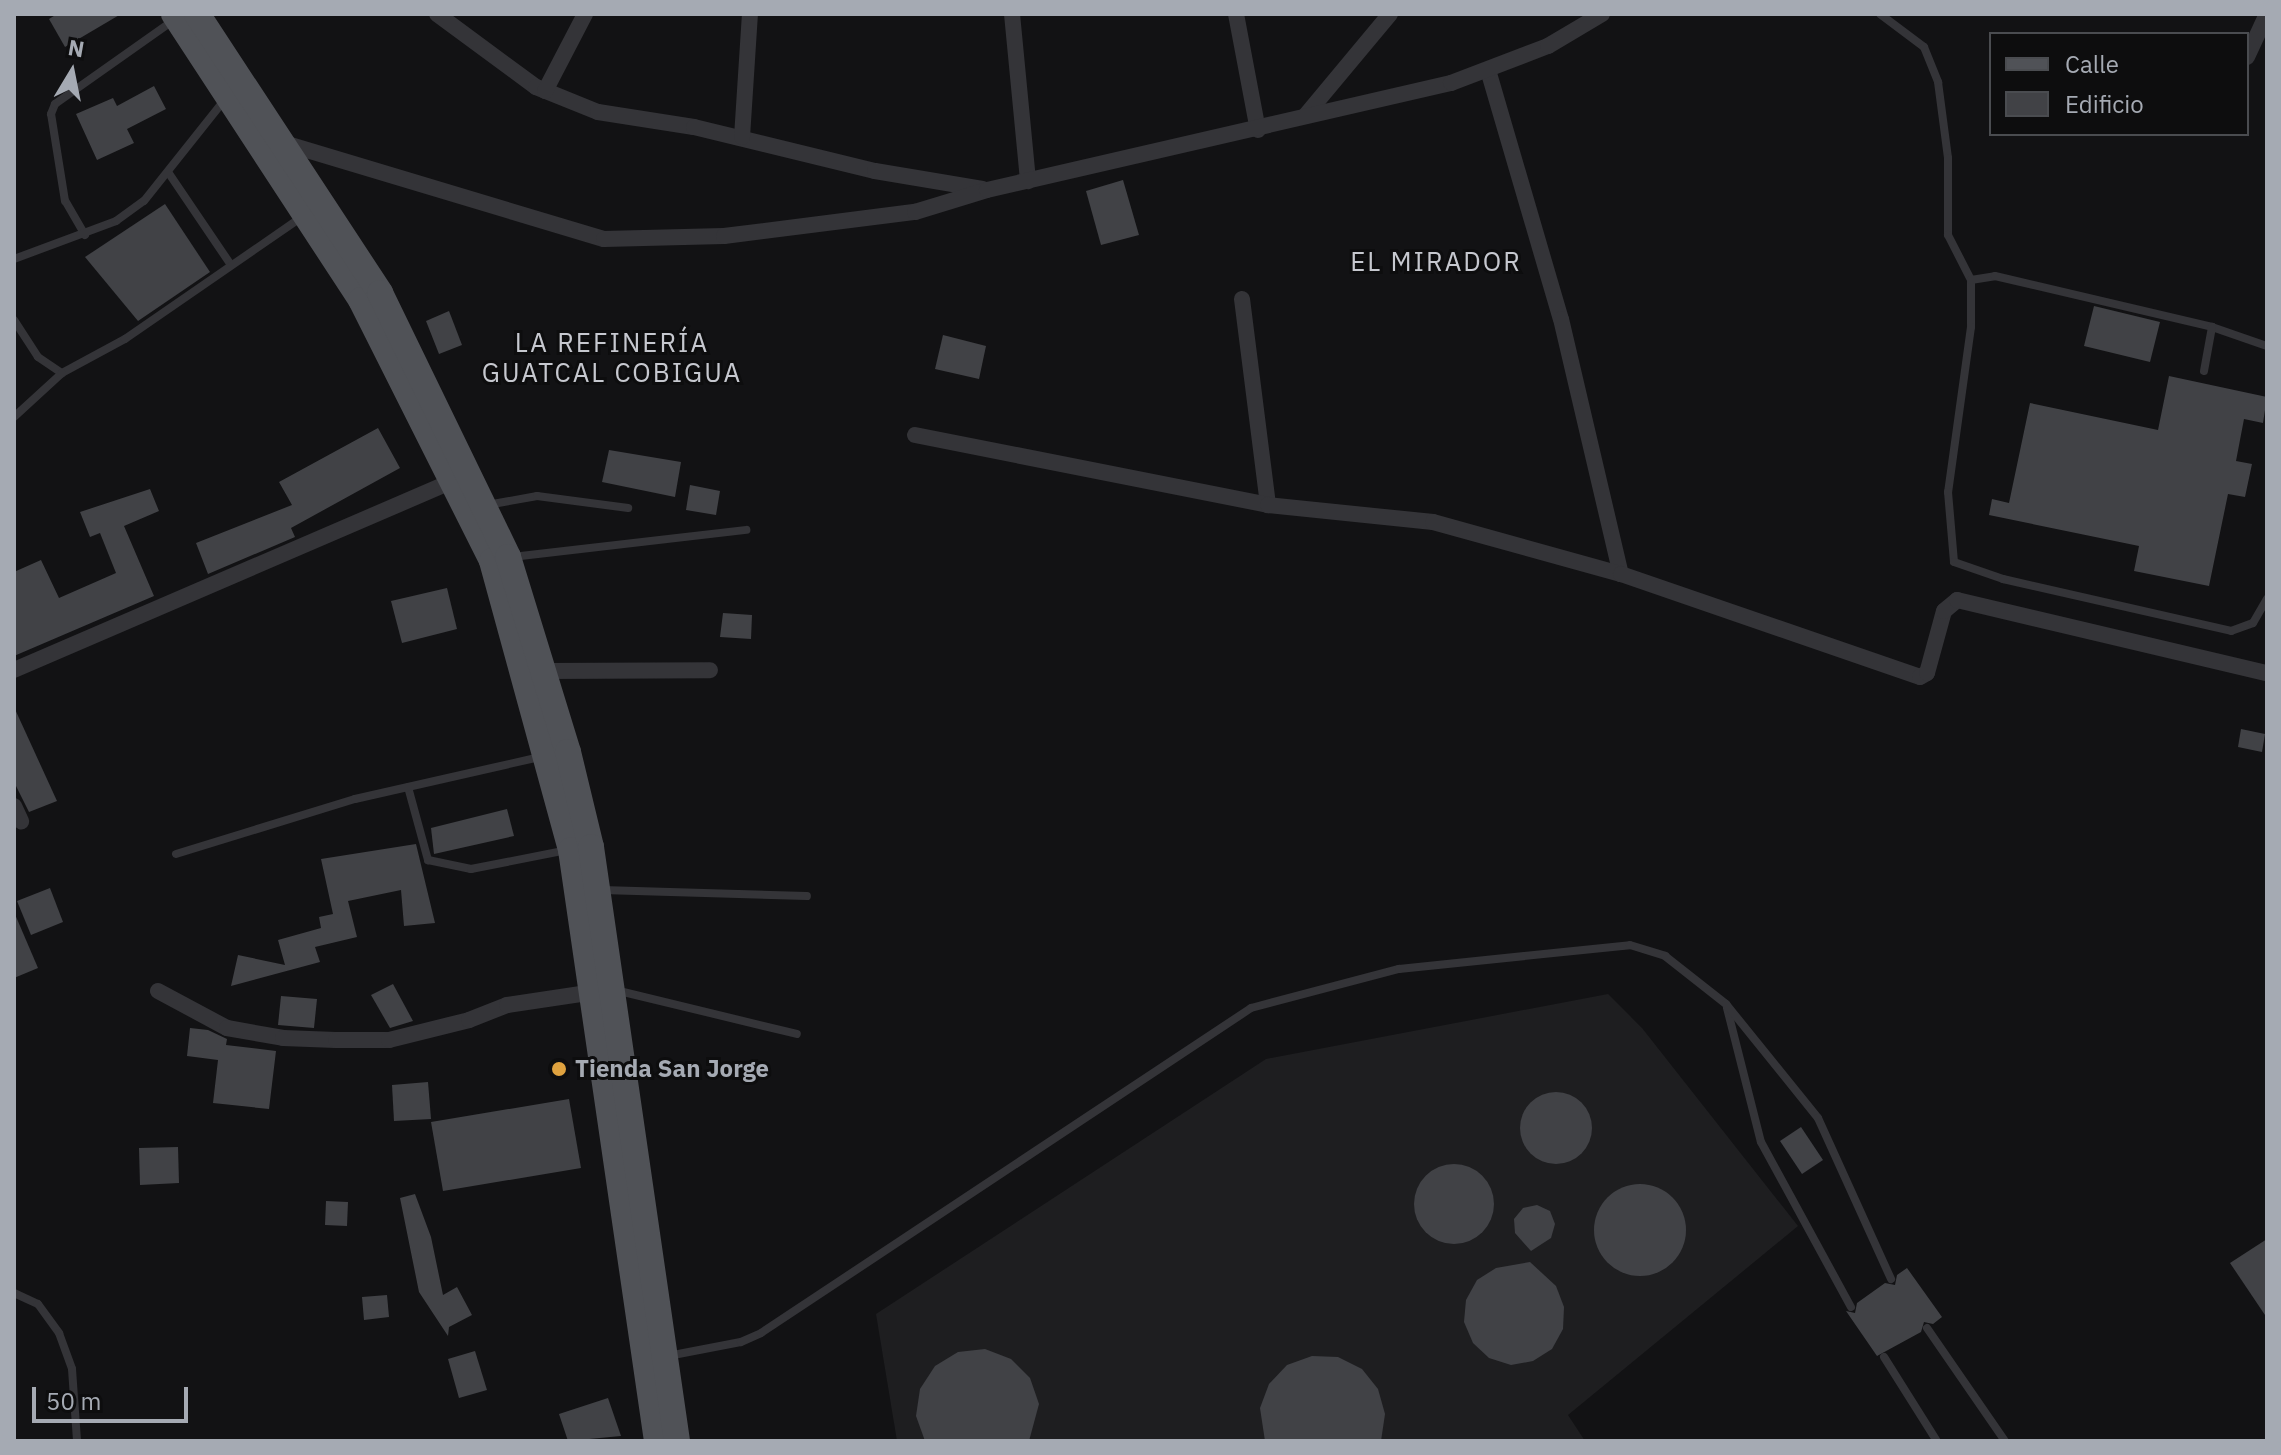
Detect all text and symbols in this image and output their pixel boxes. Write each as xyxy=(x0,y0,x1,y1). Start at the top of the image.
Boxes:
north arrow xyxy=(32,32,112,112)
text: N xyxy=(66,32,87,64)
legend xyxy=(1989,32,2249,136)
text: Calle xyxy=(2065,48,2119,80)
text: Edificio xyxy=(2065,88,2144,120)
district label: EL MIRADOR xyxy=(1350,246,1522,278)
district label: LA REFINERÍA GUATCAL COBIGUA xyxy=(482,327,742,388)
place label: Tienda San Jorge xyxy=(575,1055,769,1083)
marker: Tienda San Jorge xyxy=(550,1060,568,1078)
scale bar xyxy=(36,1371,192,1421)
text: 50 m xyxy=(46,1385,101,1417)

